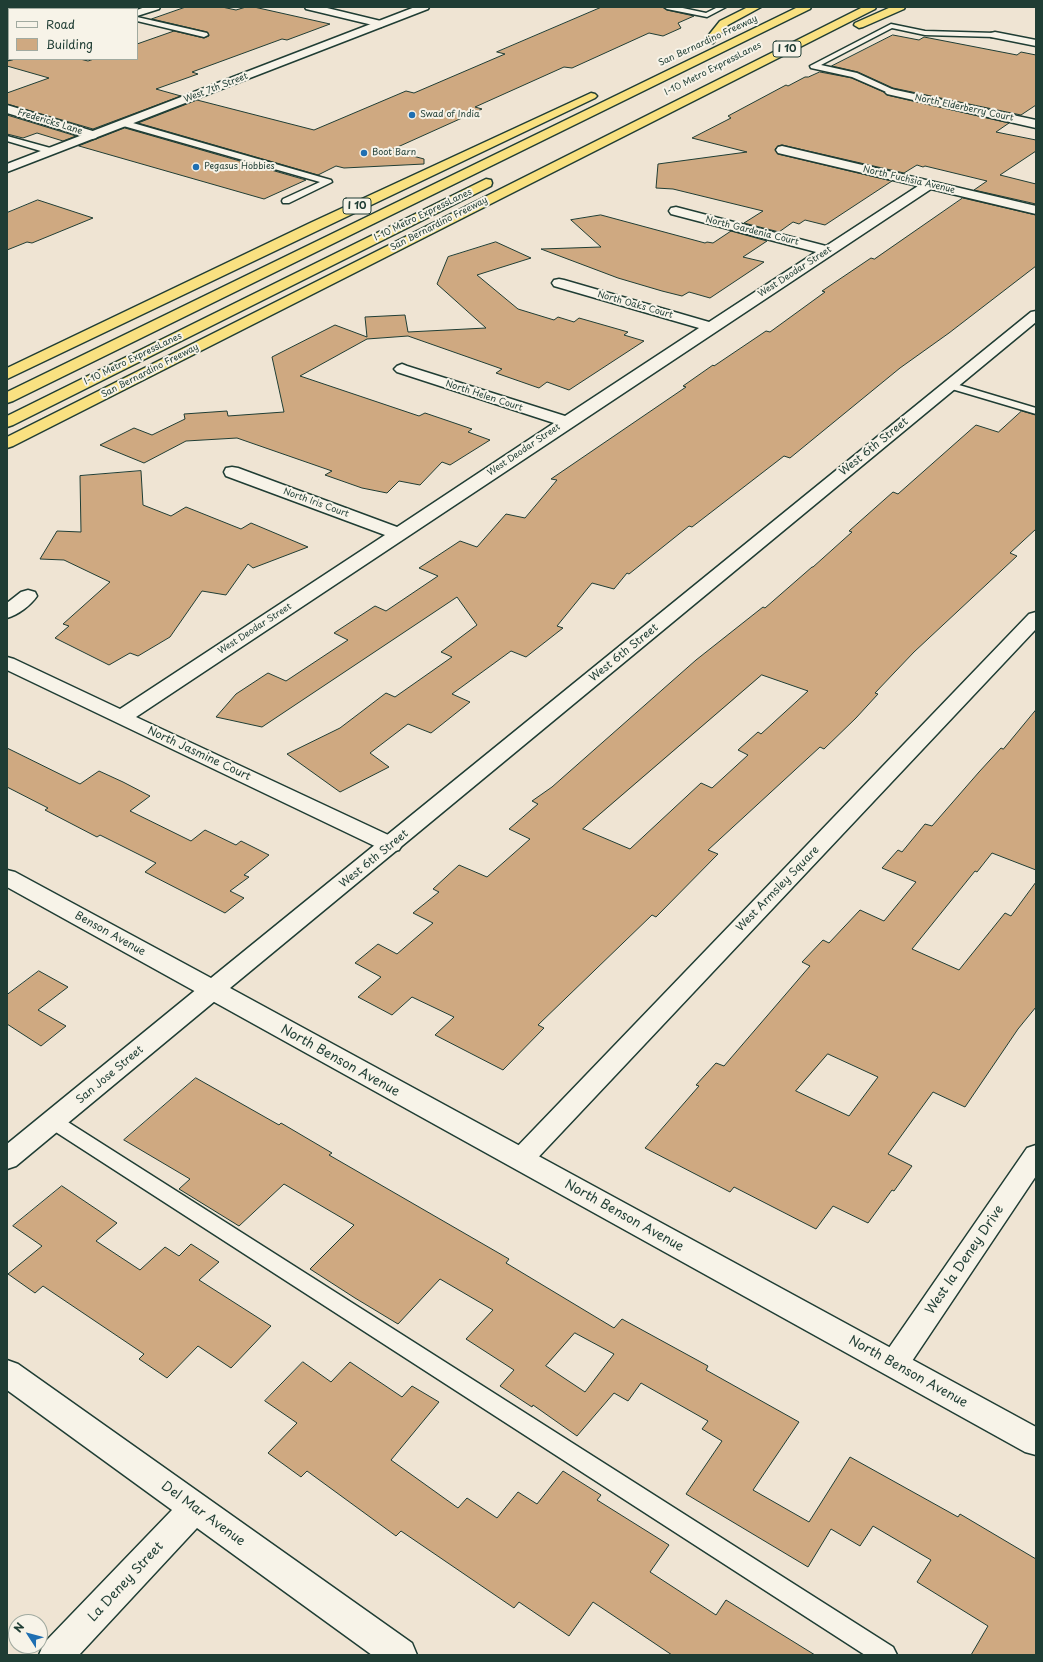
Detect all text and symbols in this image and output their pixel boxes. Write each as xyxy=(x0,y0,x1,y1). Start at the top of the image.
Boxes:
legend xyxy=(8,8,138,60)
street label: San Bernardino Freeway xyxy=(657,13,759,69)
text: Road xyxy=(46,15,75,33)
text: Building xyxy=(46,35,93,53)
street label: I-10 Metro ExpressLanes xyxy=(663,40,763,98)
road number: I 10 xyxy=(773,41,801,57)
street label: West 7th Street xyxy=(182,71,250,105)
street label: North Elderberry Court xyxy=(914,92,1014,124)
street label: Fredericks Lane xyxy=(16,107,84,137)
marker: Swad of India xyxy=(407,110,417,120)
place label: Swad of India xyxy=(420,110,480,120)
marker: Boot Barn xyxy=(359,148,369,158)
place label: Boot Barn xyxy=(372,148,416,158)
marker: Pegasus Hobbies xyxy=(191,162,201,172)
place label: Pegasus Hobbies xyxy=(204,162,275,172)
street label: North Fuchsia Avenue xyxy=(862,164,956,196)
street label: I-10 Metro ExpressLanes xyxy=(372,187,474,243)
street label: San Bernardino Freeway xyxy=(389,195,489,253)
road number: I 10 xyxy=(343,198,371,214)
street label: North Gardenia Court xyxy=(704,214,800,248)
street label: West Deodar Street xyxy=(756,244,834,300)
street label: North Oaks Court xyxy=(596,289,674,321)
street label: I-10 Metro ExpressLanes xyxy=(82,331,184,387)
street label: San Bernardino Freeway xyxy=(100,342,200,400)
street label: North Helen Court xyxy=(444,378,524,414)
street label: West 6th Street xyxy=(837,415,911,479)
street label: West Deodar Street xyxy=(486,422,562,478)
street label: North Iris Court xyxy=(282,486,350,520)
street label: West Deodar Street xyxy=(216,601,294,657)
street label: West 6th Street xyxy=(587,621,661,685)
street label: North Jasmine Court xyxy=(145,724,253,784)
street label: West 6th Street xyxy=(337,827,411,891)
street label: West Armsley Square xyxy=(734,844,822,934)
street label: Benson Avenue xyxy=(72,909,148,959)
street label: North Benson Avenue xyxy=(278,1022,402,1100)
street label: San Jose Street xyxy=(74,1043,146,1107)
street label: North Benson Avenue xyxy=(562,1177,686,1255)
street label: West la Deney Drive xyxy=(923,1202,1007,1318)
street label: North Benson Avenue xyxy=(846,1333,970,1411)
street label: Del Mar Avenue xyxy=(158,1478,248,1550)
street label: La Deney Street xyxy=(85,1539,167,1625)
north arrow xyxy=(8,1614,48,1654)
text: N xyxy=(9,1619,28,1636)

